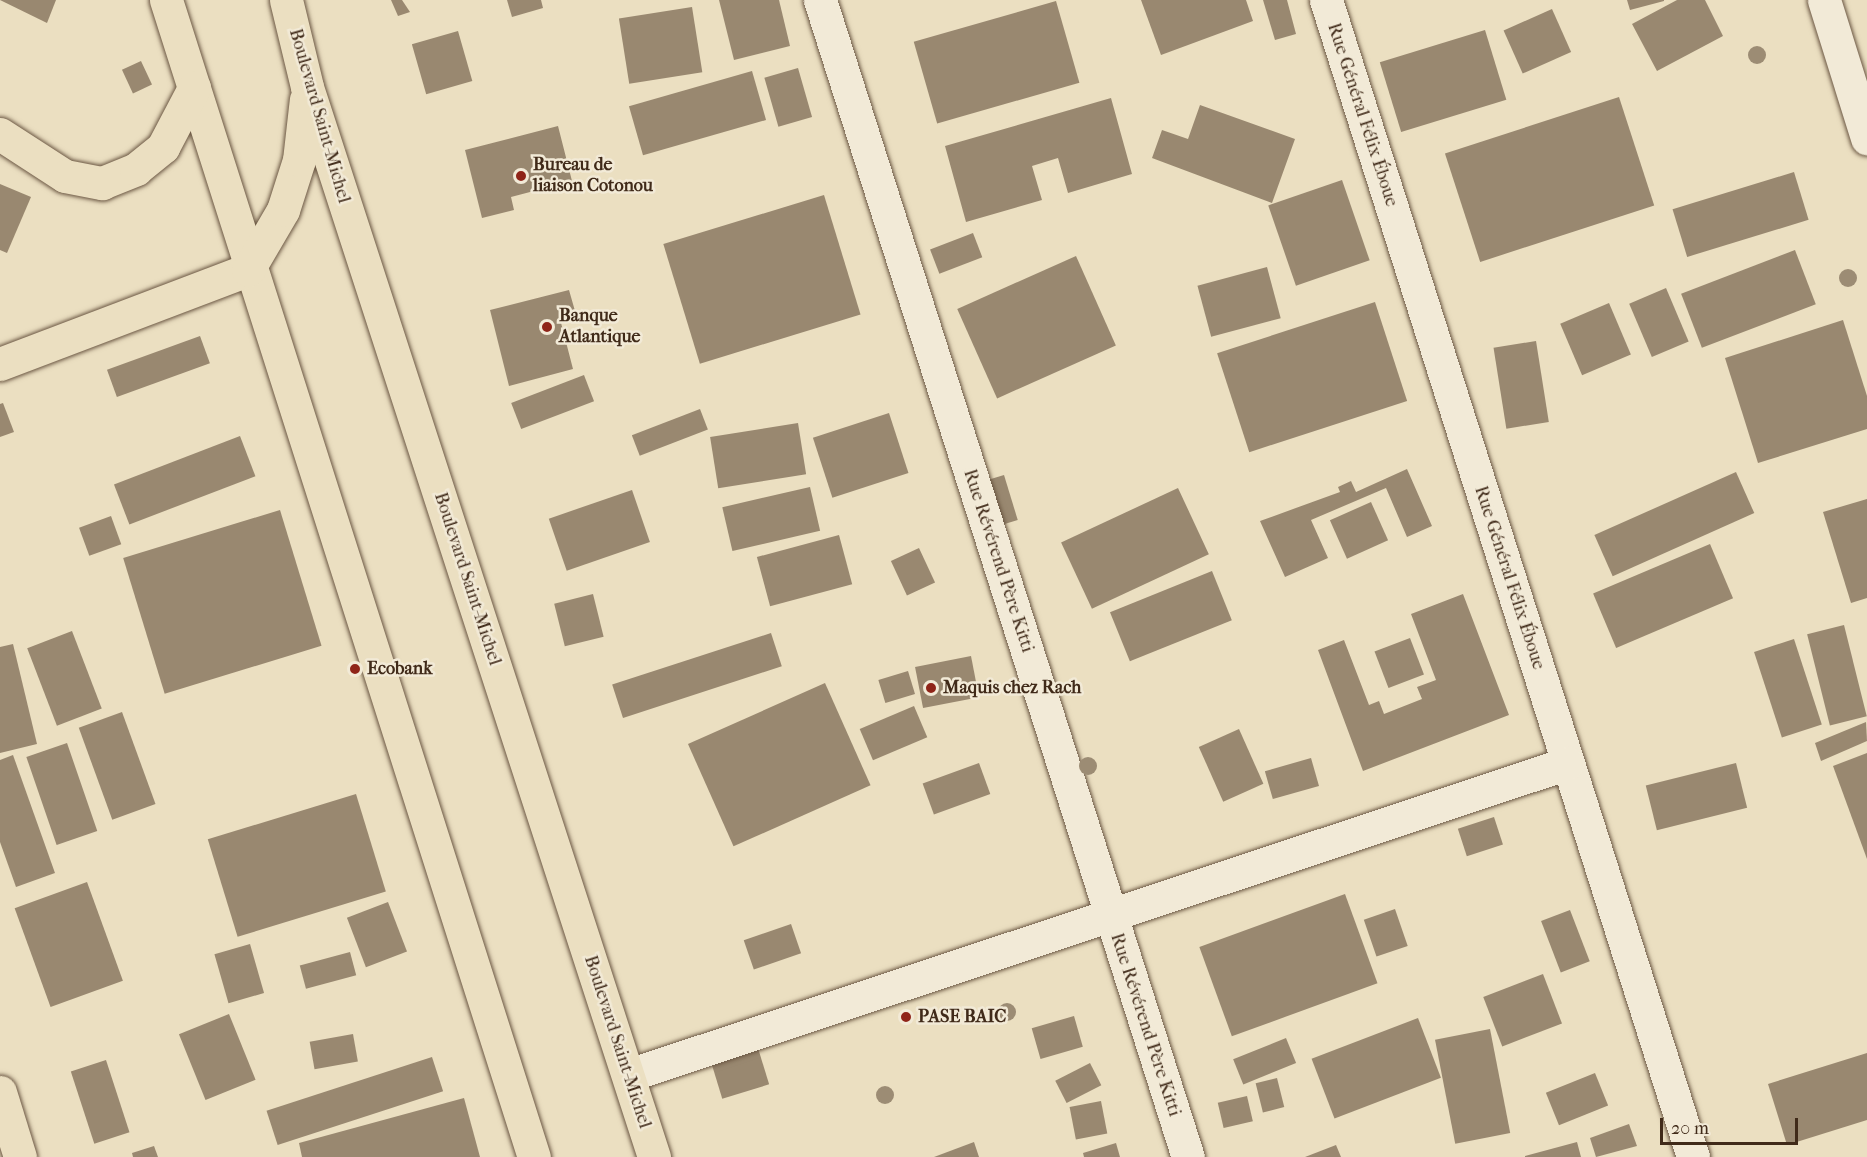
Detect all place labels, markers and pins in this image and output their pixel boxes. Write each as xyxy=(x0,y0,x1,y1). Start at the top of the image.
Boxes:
place label: Bureau de liaison Cotonou xyxy=(533,155,653,198)
marker: Bureau de liaison Cotonou xyxy=(514,169,528,183)
place label: Banque Atlantique xyxy=(559,306,641,348)
marker: Banque Atlantique xyxy=(540,320,554,334)
place label: Ecobank xyxy=(367,658,432,680)
marker: Ecobank xyxy=(348,662,362,676)
place label: Maquis chez Rach xyxy=(943,677,1081,699)
marker: Maquis chez Rach xyxy=(924,681,938,695)
place label: PASE BAIC xyxy=(918,1006,1006,1028)
marker: PASE BAIC xyxy=(899,1010,913,1024)

